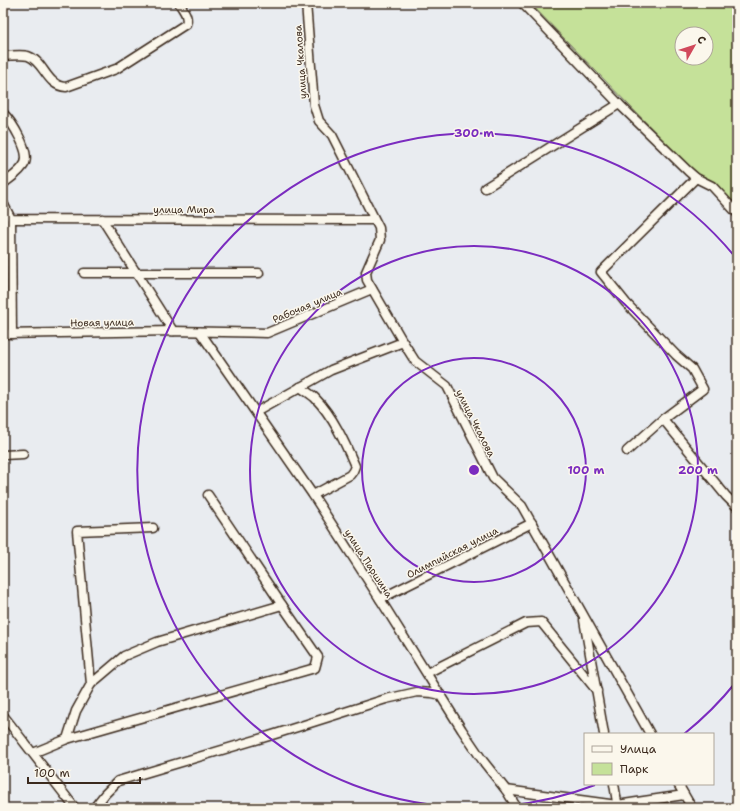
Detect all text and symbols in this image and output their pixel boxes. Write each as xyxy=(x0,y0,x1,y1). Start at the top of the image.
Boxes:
street label: улица Чкалова xyxy=(291,24,310,99)
north arrow xyxy=(674,26,714,66)
text: С xyxy=(693,33,709,48)
text: 300 m xyxy=(454,125,494,141)
street label: улица Мира xyxy=(153,203,216,216)
street label: Рабочая улица xyxy=(271,285,345,326)
street label: Новая улица xyxy=(70,315,135,330)
street label: улица Чкалова xyxy=(453,387,499,460)
text: 100 m xyxy=(568,462,605,478)
text: 200 m xyxy=(678,462,718,478)
centre of rings xyxy=(467,463,481,477)
street label: Олимпийская улица xyxy=(404,523,501,581)
street label: улица Паршина xyxy=(342,526,396,601)
legend xyxy=(584,733,714,785)
text: Улица xyxy=(620,741,657,757)
scale bar xyxy=(28,759,140,785)
text: Парк xyxy=(620,761,649,777)
text: 100 m xyxy=(34,765,70,781)

